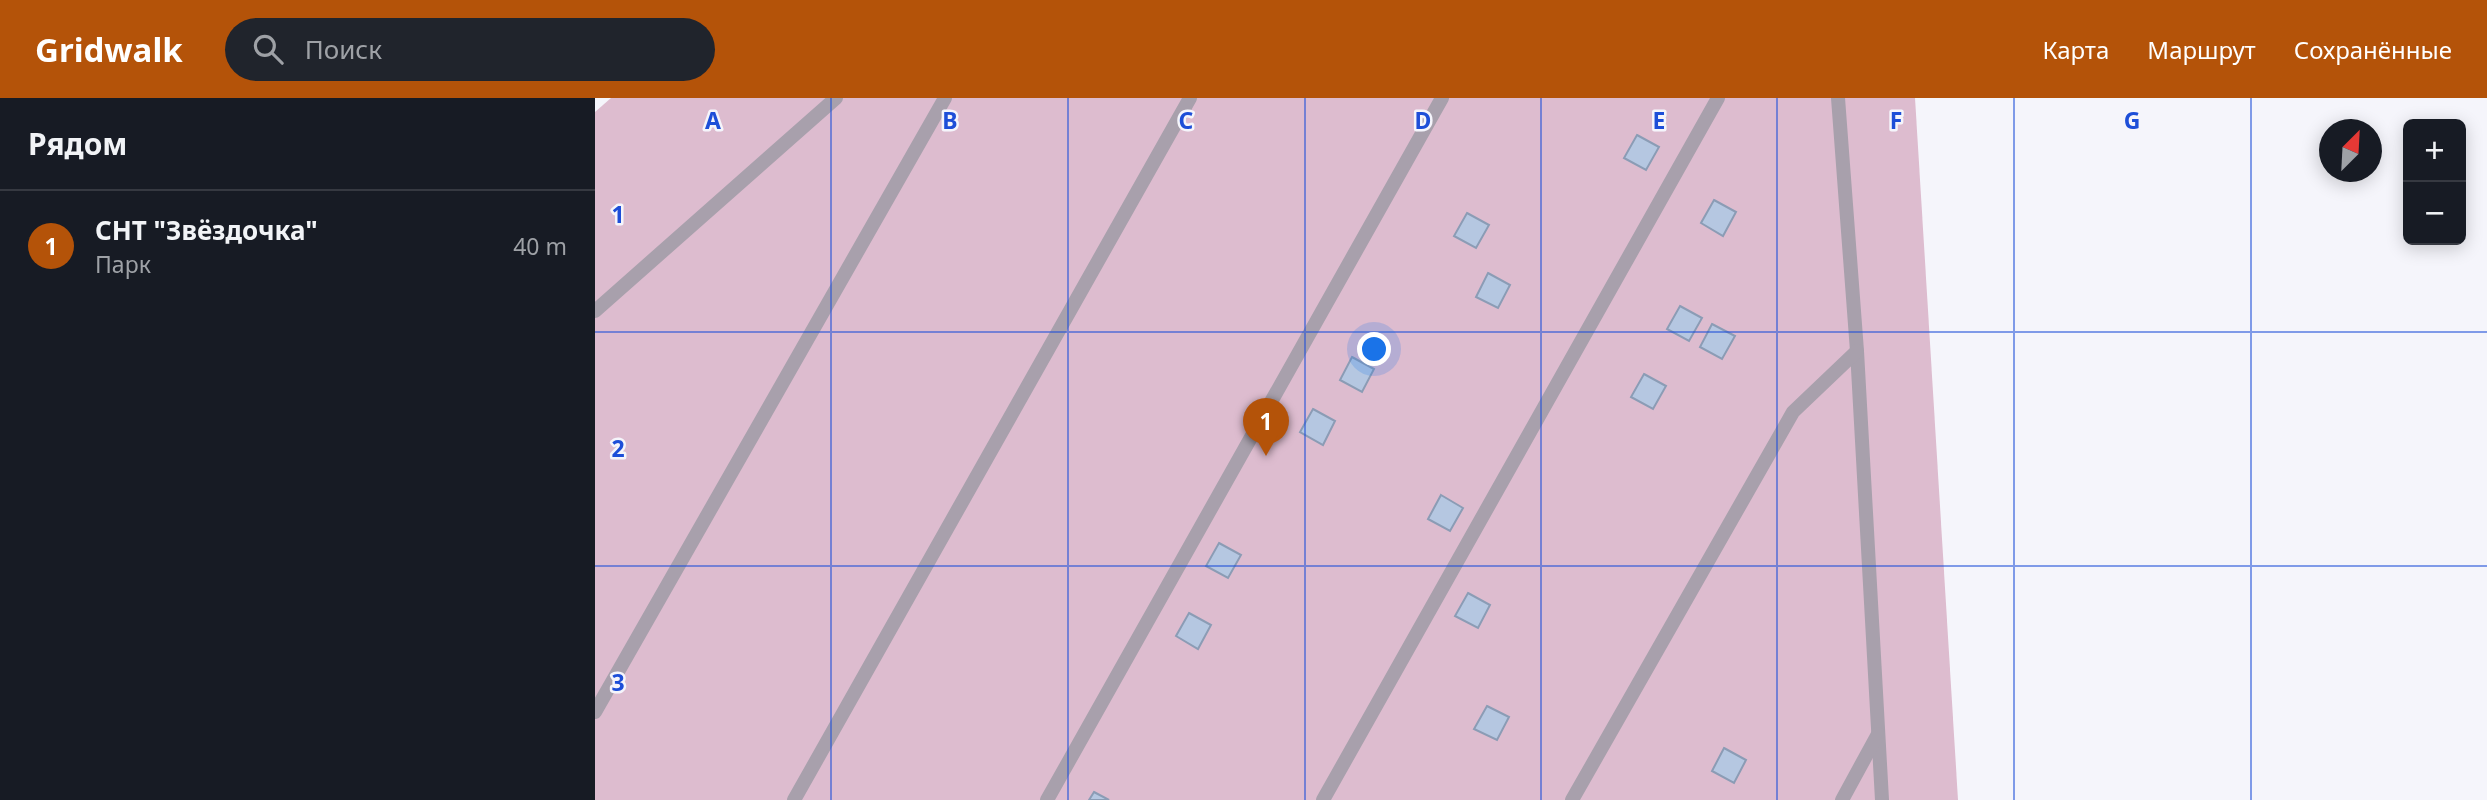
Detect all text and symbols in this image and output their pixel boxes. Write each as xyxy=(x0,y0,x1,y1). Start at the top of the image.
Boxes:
search box xyxy=(225,18,715,81)
text: Gridwalk xyxy=(35,27,183,72)
icon: search xyxy=(249,30,287,68)
text: Поиск xyxy=(305,31,382,67)
text: Карта xyxy=(2042,33,2109,66)
text: Маршрут xyxy=(2147,33,2256,66)
text: Сохранённые xyxy=(2294,33,2452,66)
text: A xyxy=(705,104,721,136)
text: B xyxy=(942,104,958,136)
text: C xyxy=(1179,104,1194,136)
text: D xyxy=(1415,104,1431,136)
text: E xyxy=(1653,104,1665,136)
text: F xyxy=(1890,104,1902,136)
text: G xyxy=(2124,104,2140,136)
north arrow xyxy=(2319,119,2382,182)
map controls xyxy=(2403,119,2466,245)
button: + xyxy=(2403,119,2466,182)
text: Рядом xyxy=(28,123,127,164)
button: − xyxy=(2403,182,2466,245)
text: 1 xyxy=(611,198,625,230)
text: СНТ "Звёздочка" xyxy=(95,212,318,248)
text: 1 xyxy=(44,230,58,262)
text: 40 m xyxy=(513,230,567,262)
text: Парк xyxy=(95,248,151,280)
your location xyxy=(1357,332,1391,366)
pin: 1 xyxy=(1243,398,1289,456)
text: 2 xyxy=(611,432,625,464)
text: 3 xyxy=(611,666,625,698)

